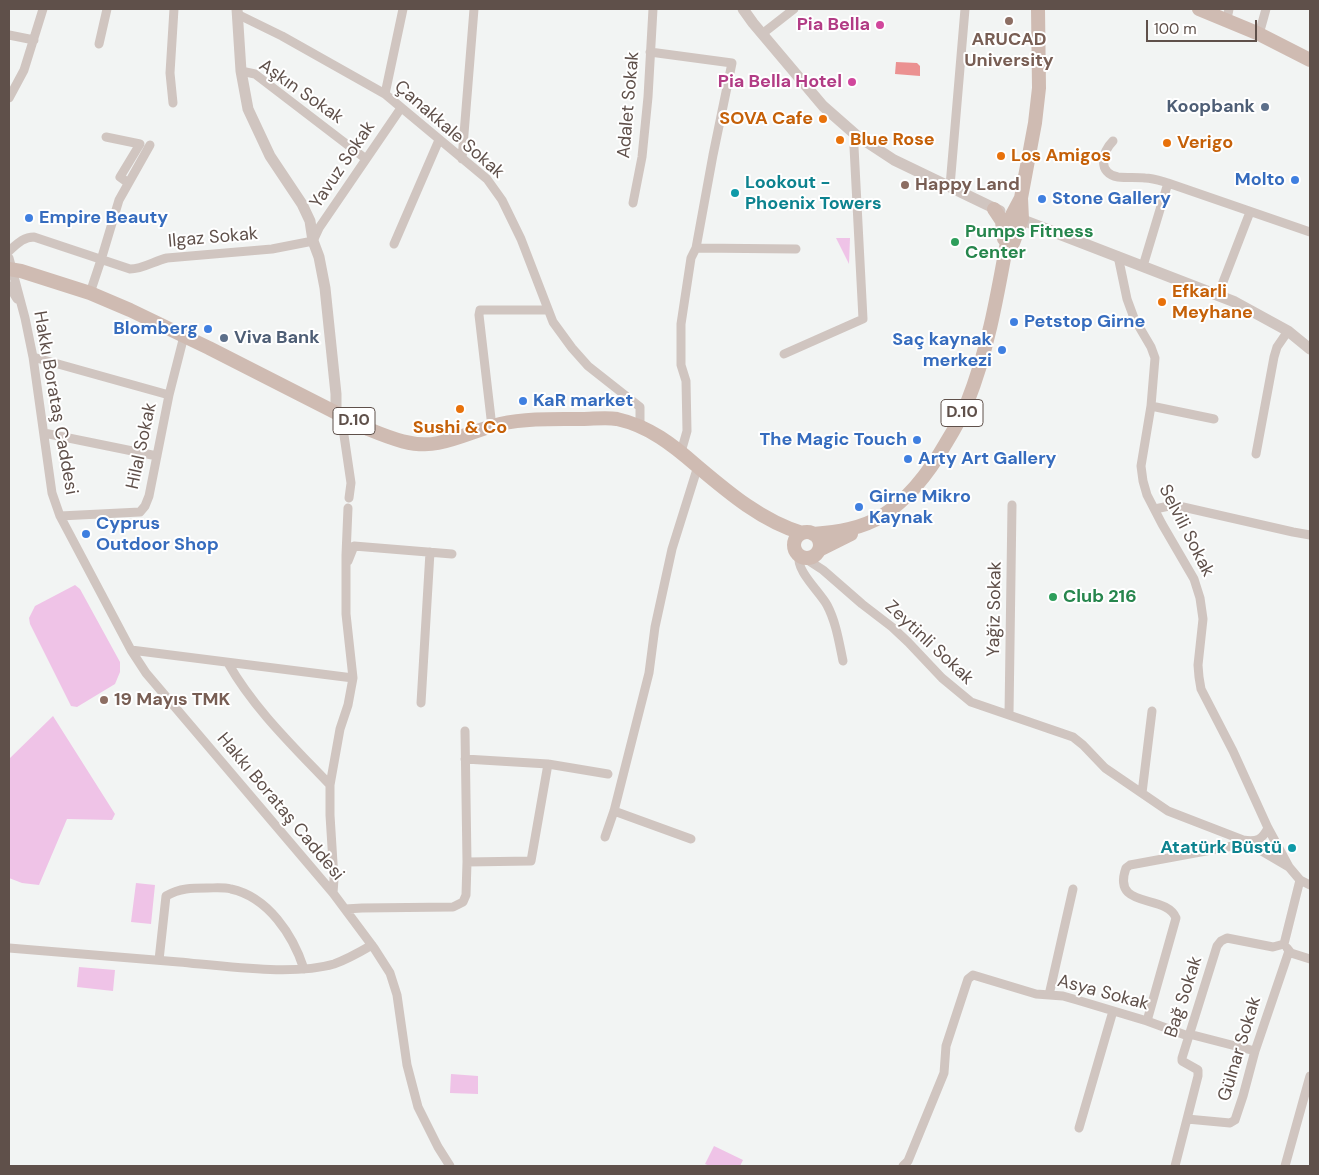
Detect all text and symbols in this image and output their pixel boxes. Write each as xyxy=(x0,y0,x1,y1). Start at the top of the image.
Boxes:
scale bar xyxy=(1149,10,1260,42)
place label: Pia Bella xyxy=(797,14,870,36)
marker: ARUCAD University xyxy=(1003,15,1015,27)
marker: Pia Bella xyxy=(874,19,886,31)
text: 100 m xyxy=(1154,19,1197,39)
place label: ARUCAD University xyxy=(964,29,1054,72)
street label: Adalet Sokak xyxy=(614,51,644,159)
street label: Aşkın Sokak xyxy=(255,55,347,129)
place label: Pia Bella Hotel xyxy=(718,71,842,93)
street label: Çanakkale Sokak xyxy=(390,76,508,184)
marker: Pia Bella Hotel xyxy=(846,76,858,88)
place label: Koopbank xyxy=(1166,96,1255,118)
marker: Koopbank xyxy=(1259,101,1271,113)
place label: SOVA Cafe xyxy=(719,108,813,130)
marker: SOVA Cafe xyxy=(817,113,829,125)
street label: Yavuz Sokak xyxy=(306,117,380,213)
place label: Blue Rose xyxy=(850,129,935,151)
place label: Verigo xyxy=(1177,132,1233,154)
marker: Blue Rose xyxy=(834,134,846,146)
marker: Verigo xyxy=(1161,137,1173,149)
place label: Los Amigos xyxy=(1011,145,1111,167)
marker: Los Amigos xyxy=(995,150,1007,162)
place label: Molto xyxy=(1235,169,1285,191)
place label: Lookout - Phoenix Towers xyxy=(745,172,882,214)
place label: Happy Land xyxy=(915,174,1020,196)
marker: Molto xyxy=(1289,174,1301,186)
marker: Happy Land xyxy=(899,179,911,191)
marker: Lookout - Phoenix Towers xyxy=(729,187,741,199)
place label: Stone Gallery xyxy=(1052,188,1171,210)
marker: Stone Gallery xyxy=(1036,193,1048,205)
place label: Empire Beauty xyxy=(39,207,168,229)
marker: Empire Beauty xyxy=(23,212,35,224)
place label: Pumps Fitness Center xyxy=(965,221,1094,264)
street label: Ilgaz Sokak xyxy=(167,223,259,253)
marker: Pumps Fitness Center xyxy=(949,236,961,248)
place label: Efkarli Meyhane xyxy=(1172,281,1253,324)
marker: Efkarli Meyhane xyxy=(1156,296,1168,308)
street label: Hakkı Borataş Caddesi xyxy=(28,309,82,497)
place label: Petstop Girne xyxy=(1024,311,1145,333)
marker: Petstop Girne xyxy=(1008,316,1020,328)
place label: Blomberg xyxy=(113,318,198,340)
marker: Blomberg xyxy=(202,323,214,335)
place label: Viva Bank xyxy=(234,327,320,349)
place label: Saç kaynak merkezi xyxy=(892,329,992,372)
marker: Viva Bank xyxy=(218,332,230,344)
marker: Saç kaynak merkezi xyxy=(996,344,1008,356)
place label: KaR market xyxy=(533,390,633,412)
marker: KaR market xyxy=(517,395,529,407)
road number: D.10 xyxy=(941,399,983,426)
street label: Hilal Sokak xyxy=(122,401,162,491)
marker: Sushi & Co xyxy=(454,403,466,415)
road number: D.10 xyxy=(333,408,375,434)
place label: Sushi & Co xyxy=(413,417,507,439)
place label: The Magic Touch xyxy=(760,429,907,451)
marker: The Magic Touch xyxy=(911,434,923,446)
place label: Arty Art Gallery xyxy=(918,448,1056,470)
marker: Arty Art Gallery xyxy=(902,453,914,465)
street label: Selvili Sokak xyxy=(1154,481,1218,581)
place label: Girne Mikro Kaynak xyxy=(869,486,971,528)
marker: Girne Mikro Kaynak xyxy=(853,501,865,513)
place label: Cyprus Outdoor Shop xyxy=(96,513,219,556)
marker: Cyprus Outdoor Shop xyxy=(80,528,92,540)
street label: Yağiz Sokak xyxy=(983,561,1007,657)
place label: Club 216 xyxy=(1063,586,1137,608)
marker: Club 216 xyxy=(1047,591,1059,603)
street label: Zeytinli Sokak xyxy=(880,596,978,690)
place label: 19 Mayıs TMK xyxy=(114,689,230,711)
marker: 19 Mayıs TMK xyxy=(98,694,110,706)
street label: Hakkı Borataş Caddesi xyxy=(212,729,348,885)
place label: Atatürk Büstü xyxy=(1160,837,1282,859)
marker: Atatürk Büstü xyxy=(1286,842,1298,854)
street label: Bağ Sokak xyxy=(1161,954,1207,1040)
street label: Asya Sokak xyxy=(1055,970,1151,1016)
street label: Gülnar Sokak xyxy=(1214,994,1266,1104)

